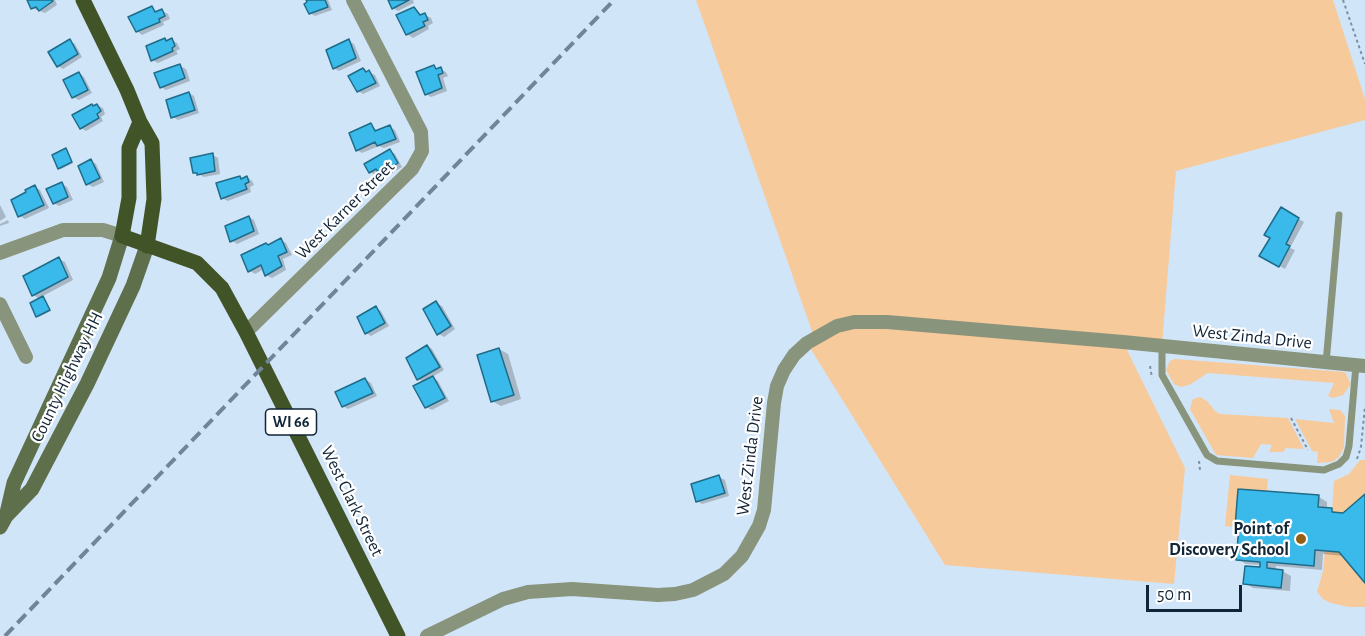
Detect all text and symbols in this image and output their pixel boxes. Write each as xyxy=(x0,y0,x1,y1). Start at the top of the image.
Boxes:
street label: West Karner Street xyxy=(291,156,399,264)
street label: County Highway HH xyxy=(26,308,108,446)
street label: West Zinda Drive xyxy=(1191,320,1313,354)
street label: West Zinda Drive xyxy=(732,395,768,517)
road number: WI 66 xyxy=(266,409,316,435)
street label: West Clark Street xyxy=(316,442,388,560)
place label: Point of Discovery School xyxy=(1169,518,1289,560)
marker: Point of Discovery School xyxy=(1294,532,1308,546)
scale bar xyxy=(1149,573,1245,611)
text: 50 m xyxy=(1157,586,1191,604)

